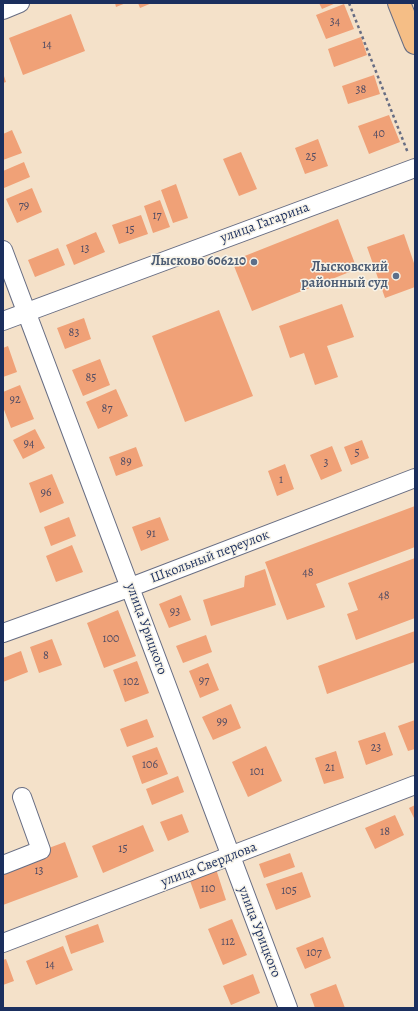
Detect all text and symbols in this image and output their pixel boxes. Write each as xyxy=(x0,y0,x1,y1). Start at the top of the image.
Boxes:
house number: 34 xyxy=(330,15,340,29)
house number: 14 xyxy=(42,38,52,52)
house number: 38 xyxy=(356,83,366,97)
house number: 40 xyxy=(373,127,385,141)
house number: 25 xyxy=(306,150,316,164)
house number: 79 xyxy=(19,199,29,213)
street label: улица Гагарина xyxy=(218,199,312,247)
house number: 17 xyxy=(152,209,162,223)
house number: 15 xyxy=(125,223,135,237)
house number: 13 xyxy=(80,242,90,256)
place label: Лысково 606210 xyxy=(151,254,246,270)
marker: Лысково 606210 xyxy=(249,257,259,267)
place label: Лысковский районный суд xyxy=(301,260,388,292)
marker: Лысковский районный суд xyxy=(391,271,401,281)
house number: 83 xyxy=(69,326,79,340)
house number: 85 xyxy=(86,371,96,385)
house number: 92 xyxy=(9,393,21,407)
house number: 87 xyxy=(102,402,112,416)
house number: 94 xyxy=(24,437,34,451)
house number: 5 xyxy=(354,446,360,460)
house number: 89 xyxy=(120,455,132,469)
house number: 3 xyxy=(324,456,328,470)
house number: 1 xyxy=(279,473,283,487)
house number: 96 xyxy=(40,486,52,500)
house number: 91 xyxy=(146,527,156,541)
street label: Школьный переулок xyxy=(148,527,272,587)
house number: 48 xyxy=(302,566,314,580)
street label: улица Урицкого xyxy=(122,581,170,677)
house number: 48 xyxy=(378,589,390,603)
house number: 93 xyxy=(170,605,180,619)
house number: 100 xyxy=(103,632,119,646)
house number: 8 xyxy=(43,649,49,663)
house number: 97 xyxy=(199,674,209,688)
house number: 102 xyxy=(123,675,139,689)
house number: 99 xyxy=(217,715,227,729)
house number: 23 xyxy=(371,741,381,755)
house number: 106 xyxy=(142,758,158,772)
house number: 21 xyxy=(325,761,335,775)
house number: 101 xyxy=(250,765,264,779)
house number: 18 xyxy=(380,825,390,839)
street label: улица Свердлова xyxy=(159,839,259,891)
house number: 15 xyxy=(118,842,128,856)
house number: 13 xyxy=(34,864,44,878)
house number: 110 xyxy=(201,882,215,896)
street label: улица Урицкого xyxy=(234,884,284,980)
house number: 105 xyxy=(281,884,297,898)
house number: 112 xyxy=(221,935,235,949)
house number: 107 xyxy=(306,946,322,960)
house number: 14 xyxy=(45,958,55,972)

